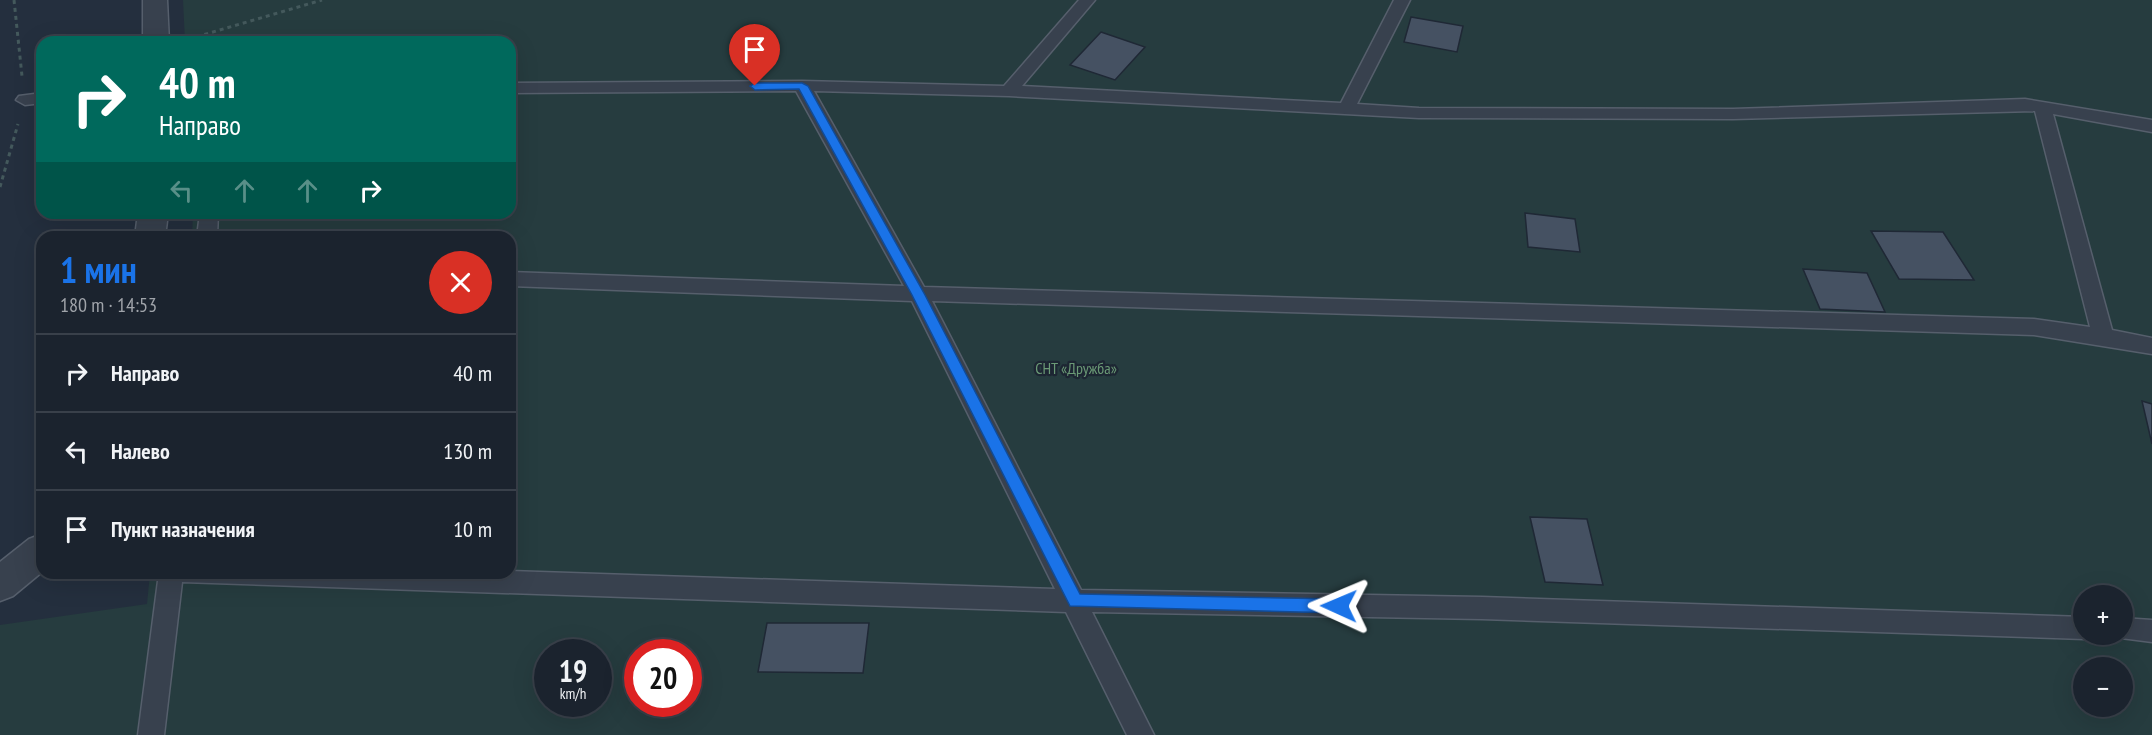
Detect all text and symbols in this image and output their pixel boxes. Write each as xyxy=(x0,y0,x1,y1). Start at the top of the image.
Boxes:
pin xyxy=(729,24,780,86)
icon: arrive xyxy=(738,33,771,66)
text: 40 m xyxy=(159,55,236,110)
icon: right xyxy=(60,60,138,138)
text: Направо xyxy=(159,108,241,142)
icon: left xyxy=(165,174,198,207)
icon: ahead xyxy=(228,174,261,207)
icon: ahead xyxy=(291,174,324,207)
icon: right xyxy=(354,174,387,207)
text: 1 мин xyxy=(60,246,137,293)
button: close xyxy=(429,251,492,314)
text: 180 m · 14:53 xyxy=(60,292,157,318)
icon: right xyxy=(60,357,93,390)
park label: СНТ «Дружба» xyxy=(1035,358,1117,378)
text: Направо xyxy=(111,359,179,387)
text: 40 m xyxy=(453,359,492,387)
icon: left xyxy=(60,435,93,468)
text: Налево xyxy=(111,437,170,465)
text: 130 m xyxy=(443,437,492,465)
icon: arrive xyxy=(60,513,93,546)
text: Пункт назначения xyxy=(111,515,255,543)
text: 10 m xyxy=(453,515,492,543)
position arrow xyxy=(1307,574,1371,638)
map controls xyxy=(2073,585,2133,717)
button: + xyxy=(2073,585,2133,645)
speed limit sign: 20 xyxy=(624,639,702,717)
text: 19 xyxy=(559,651,587,690)
button: − xyxy=(2073,657,2133,717)
text: km/h xyxy=(560,684,586,703)

